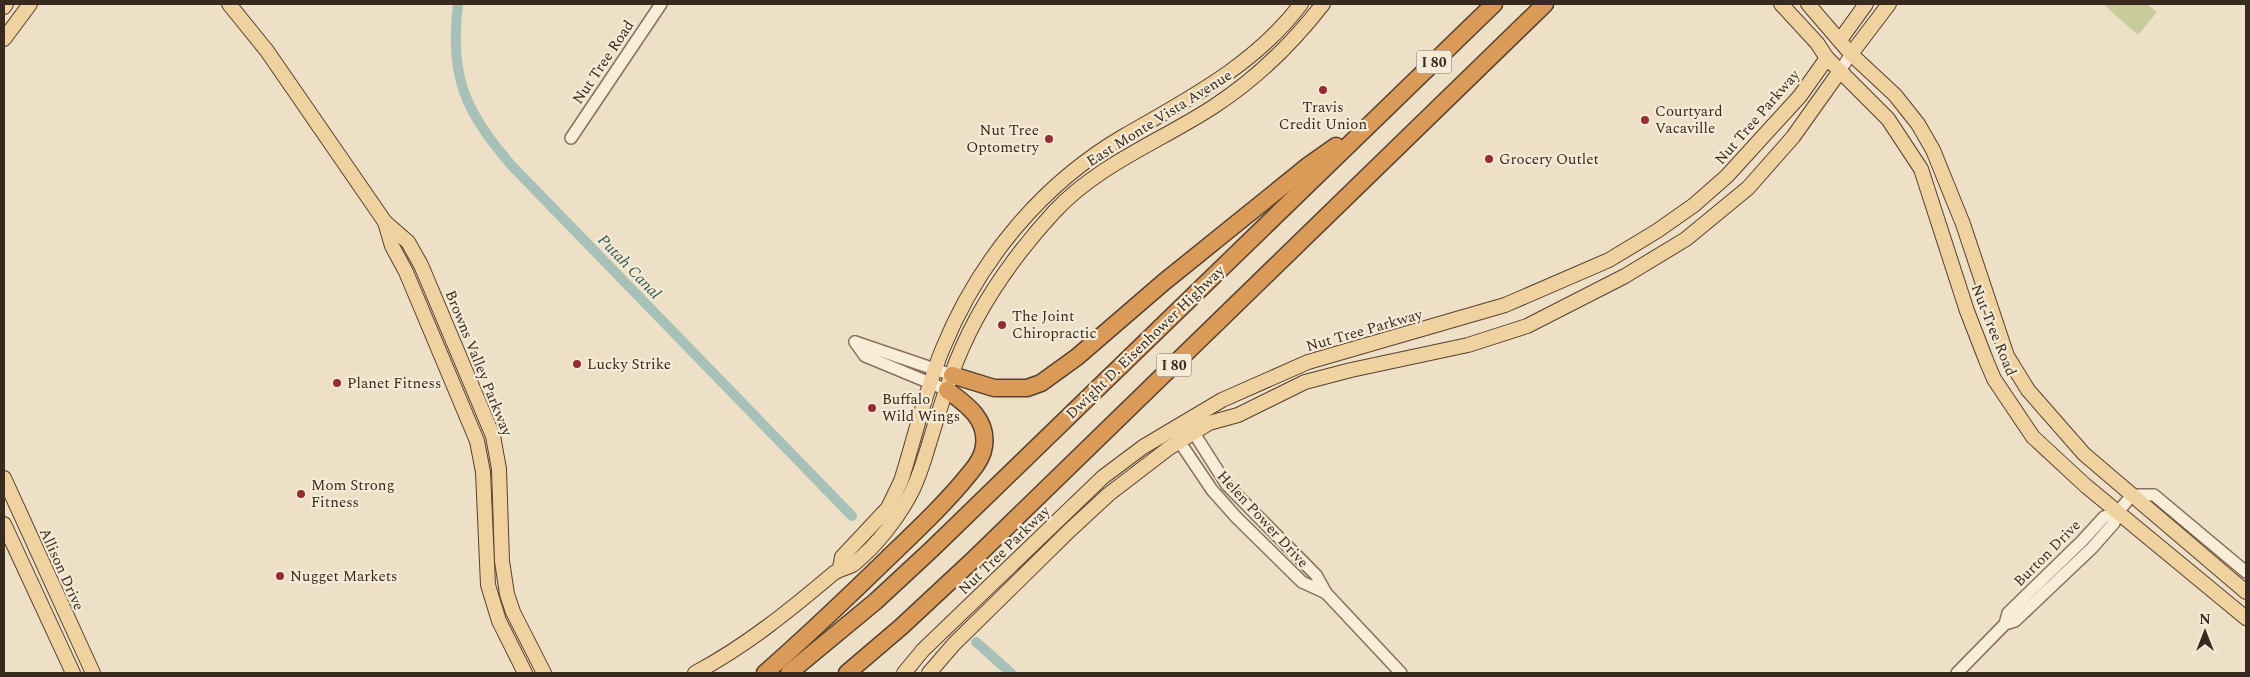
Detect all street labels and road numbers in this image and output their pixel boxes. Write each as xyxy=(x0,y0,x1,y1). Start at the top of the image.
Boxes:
street label: Nut Tree Road xyxy=(567,16,640,109)
road number: I 80 xyxy=(1416,51,1452,74)
street label: East Monte Vista Avenue xyxy=(1082,64,1237,173)
street label: Nut Tree Parkway xyxy=(1709,64,1806,170)
street label: Dwight D. Eisenhower Highway xyxy=(1061,259,1231,425)
street label: Nut Tree Road xyxy=(1965,281,2022,380)
street label: Browns Valley Parkway xyxy=(439,287,519,440)
street label: Nut Tree Parkway xyxy=(1303,303,1426,358)
road number: I 80 xyxy=(1156,354,1192,376)
street label: Helen Power Drive xyxy=(1211,465,1314,573)
street label: Nut Tree Parkway xyxy=(953,500,1056,600)
street label: Burton Drive xyxy=(2009,515,2086,592)
street label: Allison Drive xyxy=(33,524,90,614)

